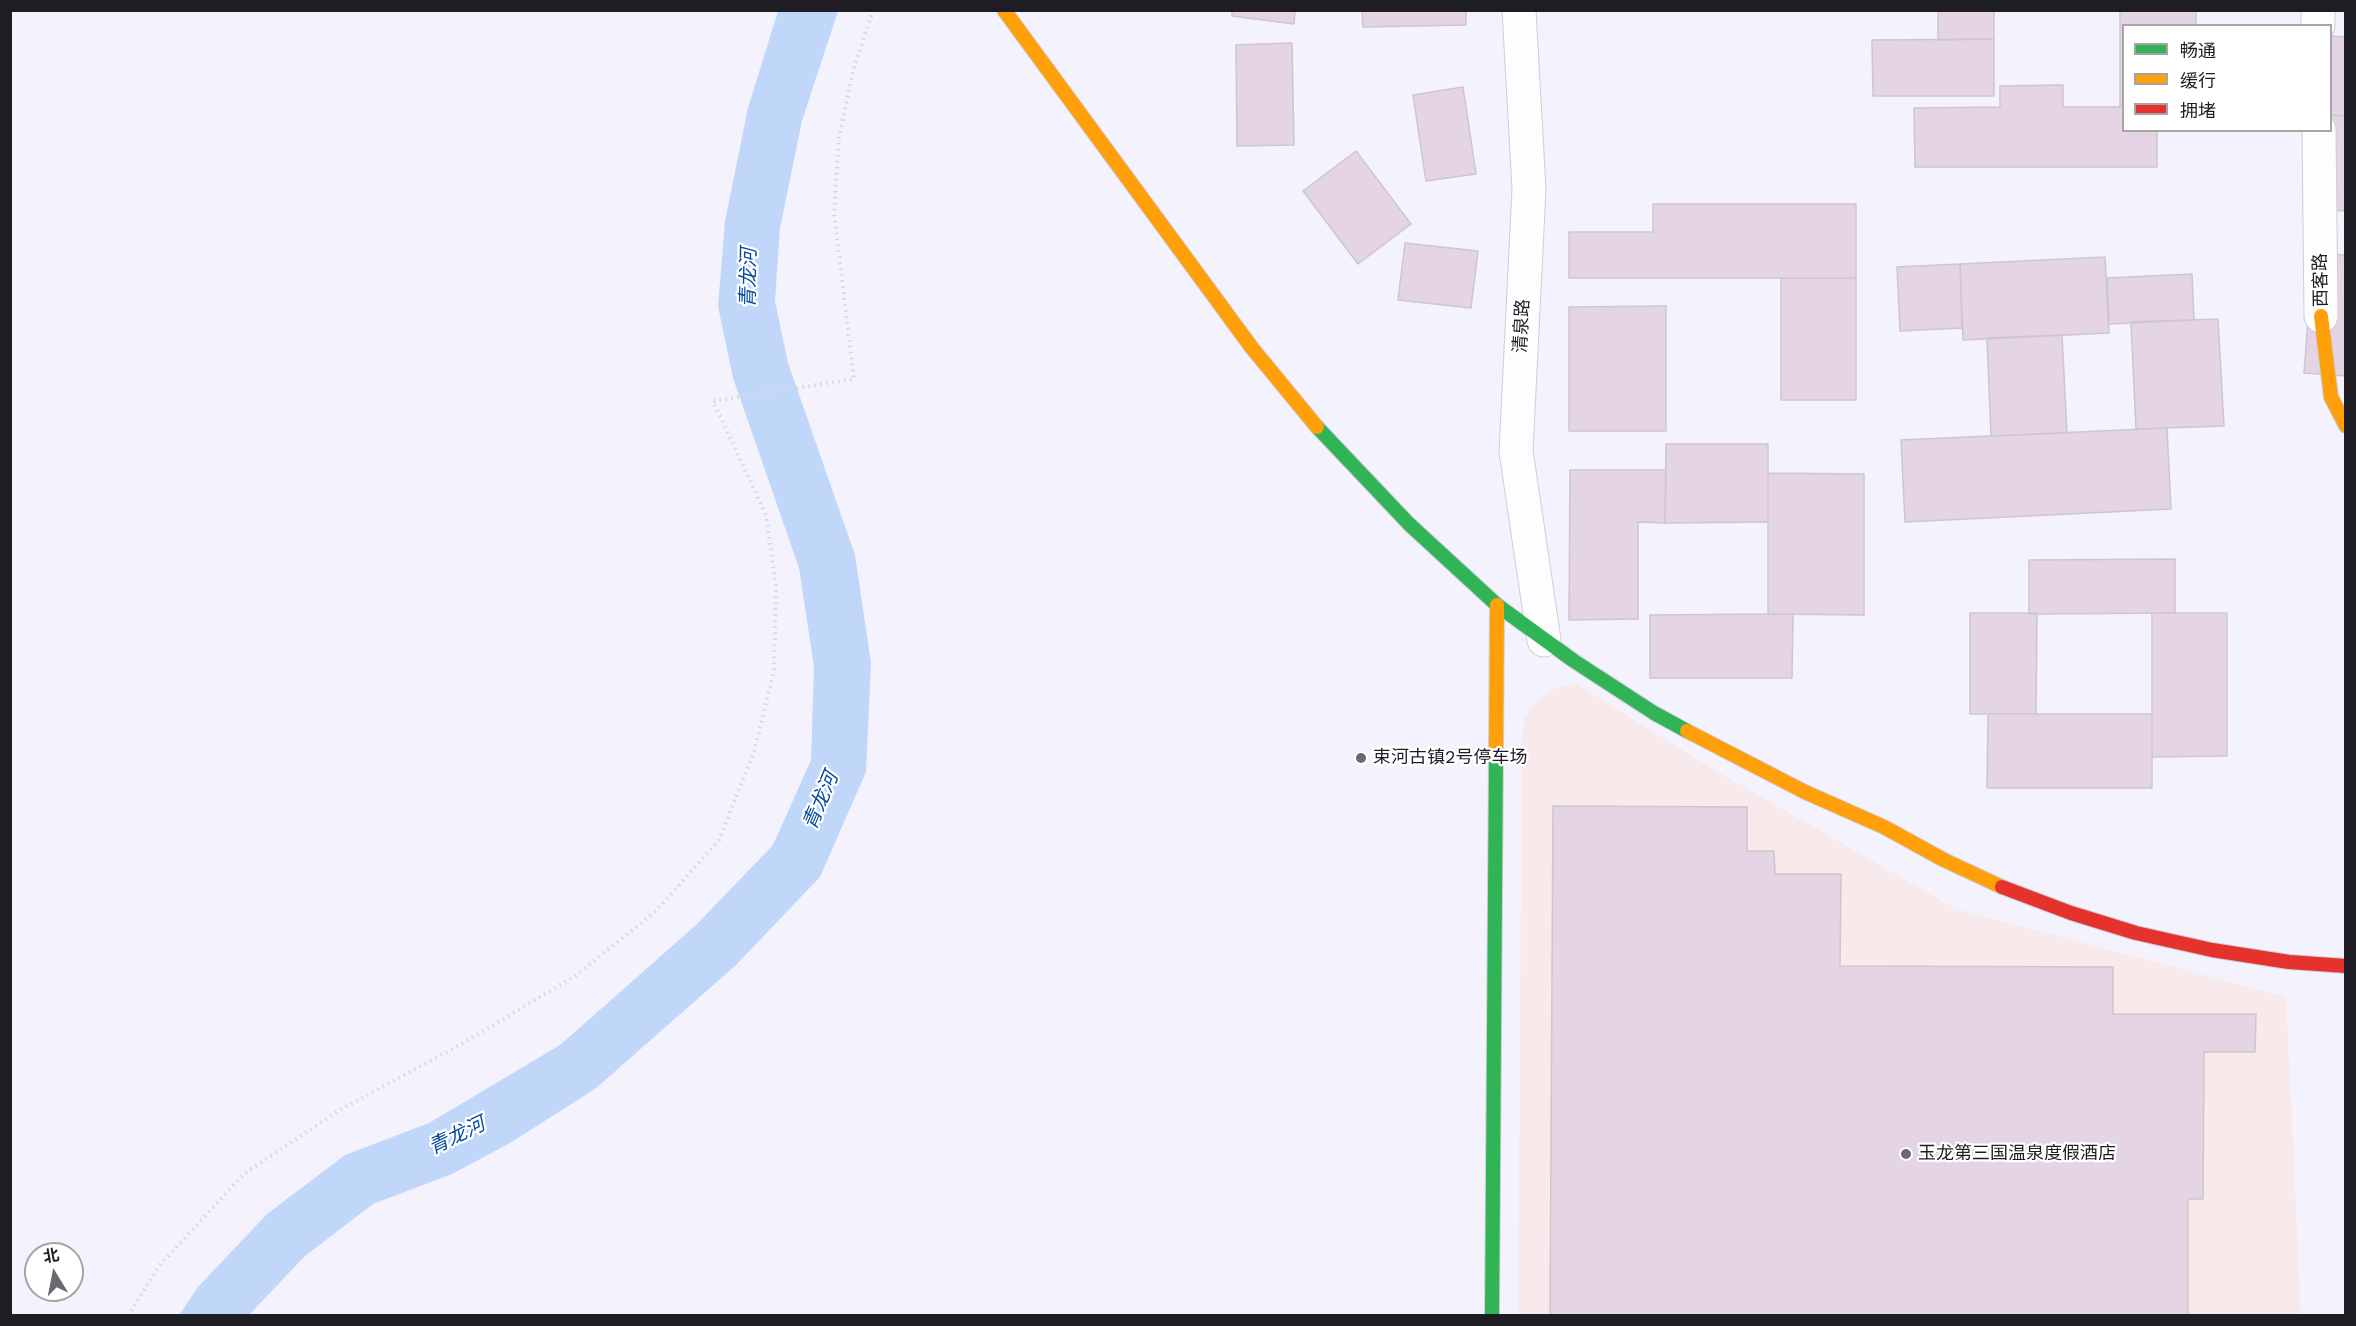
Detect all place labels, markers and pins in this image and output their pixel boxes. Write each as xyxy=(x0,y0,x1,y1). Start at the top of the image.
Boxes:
place label: 束河古镇2号停车场 xyxy=(1373,747,1527,769)
marker: 束河古镇2号停车场 xyxy=(1354,751,1368,765)
place label: 玉龙第三国温泉度假酒店 xyxy=(1918,1143,2116,1165)
marker: 玉龙第三国温泉度假酒店 xyxy=(1899,1147,1913,1161)

